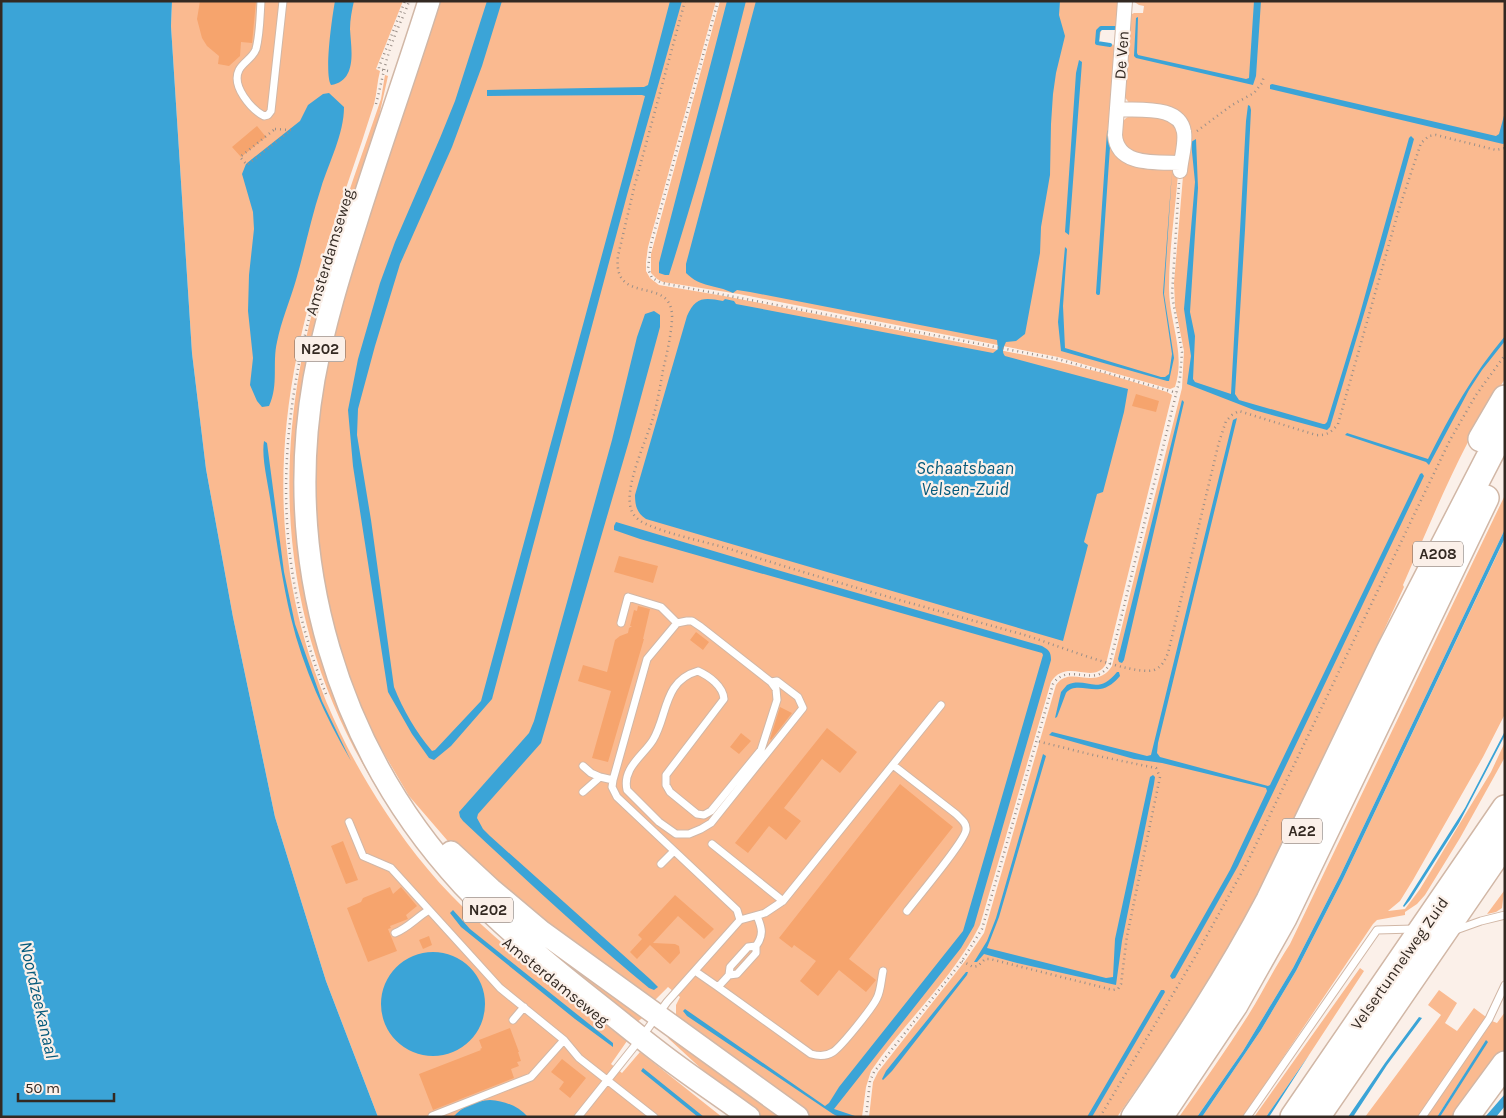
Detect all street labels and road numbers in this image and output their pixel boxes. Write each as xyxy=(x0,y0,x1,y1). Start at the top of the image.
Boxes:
street label: De Ven xyxy=(1110,30,1133,80)
street label: Amsterdamseweg xyxy=(301,187,358,318)
road number: N202 xyxy=(295,336,345,362)
road number: A208 xyxy=(1413,542,1463,566)
road number: A22 xyxy=(1282,818,1322,844)
street label: Velsertunnelweg Zuid xyxy=(1347,893,1452,1033)
road number: N202 xyxy=(463,898,513,922)
street label: Amsterdamseweg xyxy=(499,933,613,1030)

